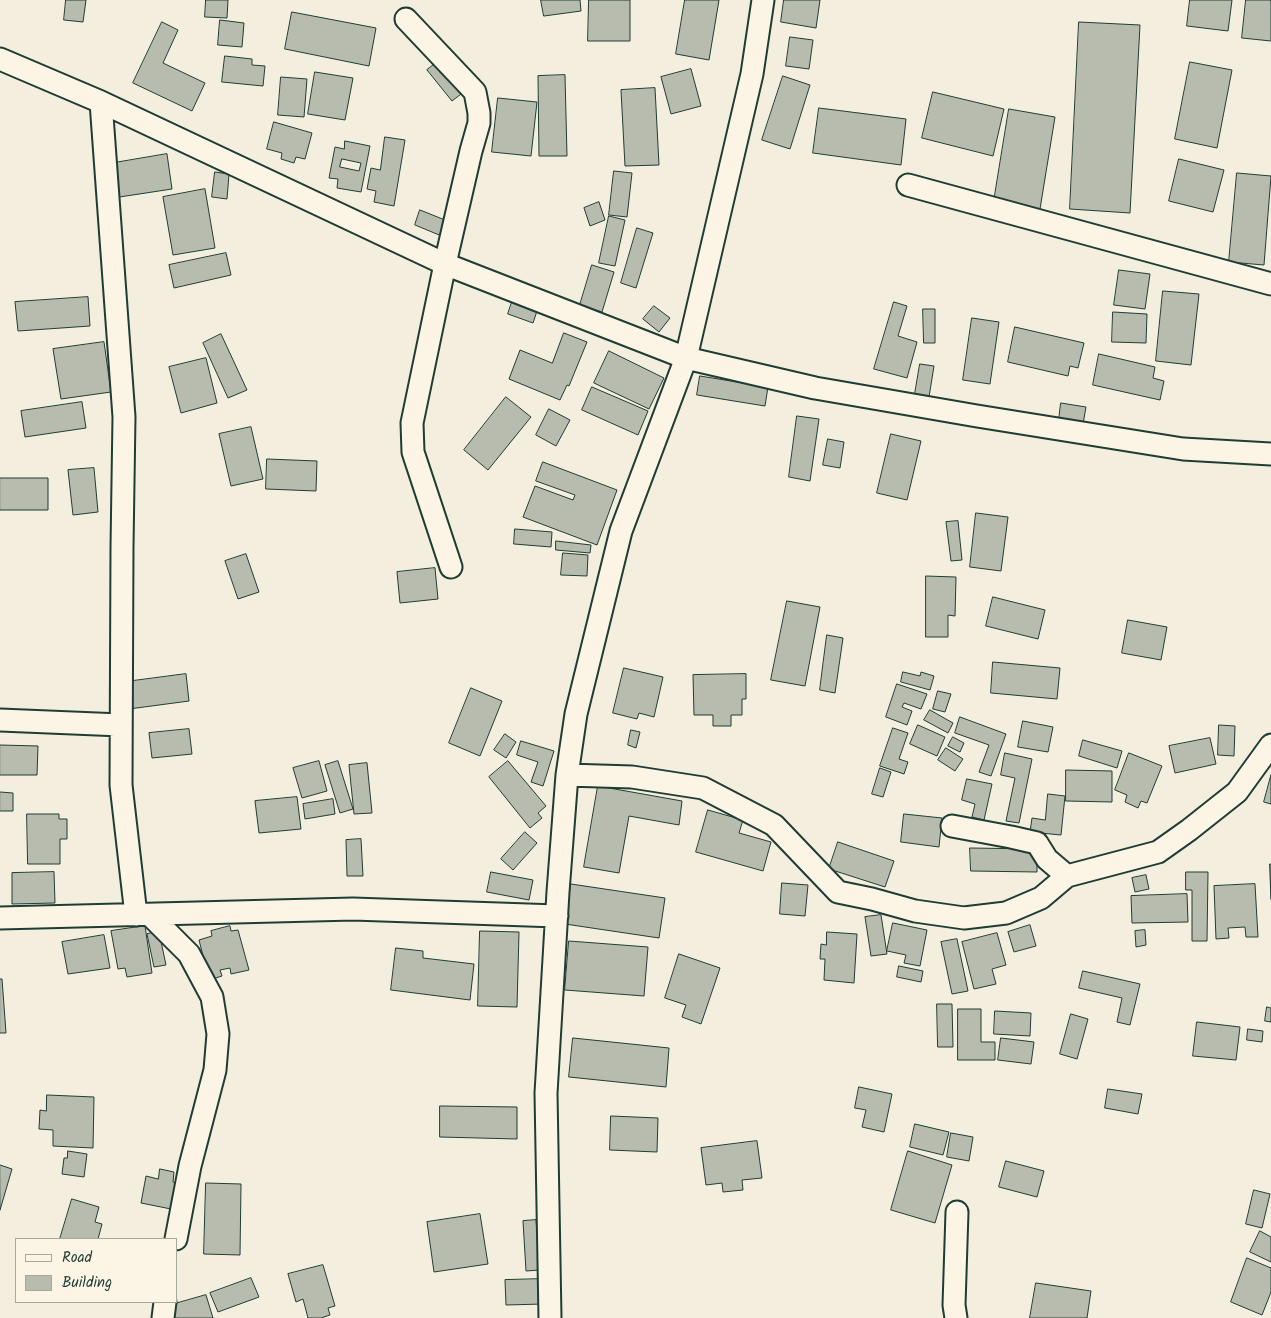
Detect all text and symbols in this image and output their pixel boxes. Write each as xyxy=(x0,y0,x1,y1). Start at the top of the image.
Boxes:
legend xyxy=(15,1238,178,1303)
text: Road xyxy=(62,1246,92,1270)
text: Building xyxy=(62,1271,112,1295)

